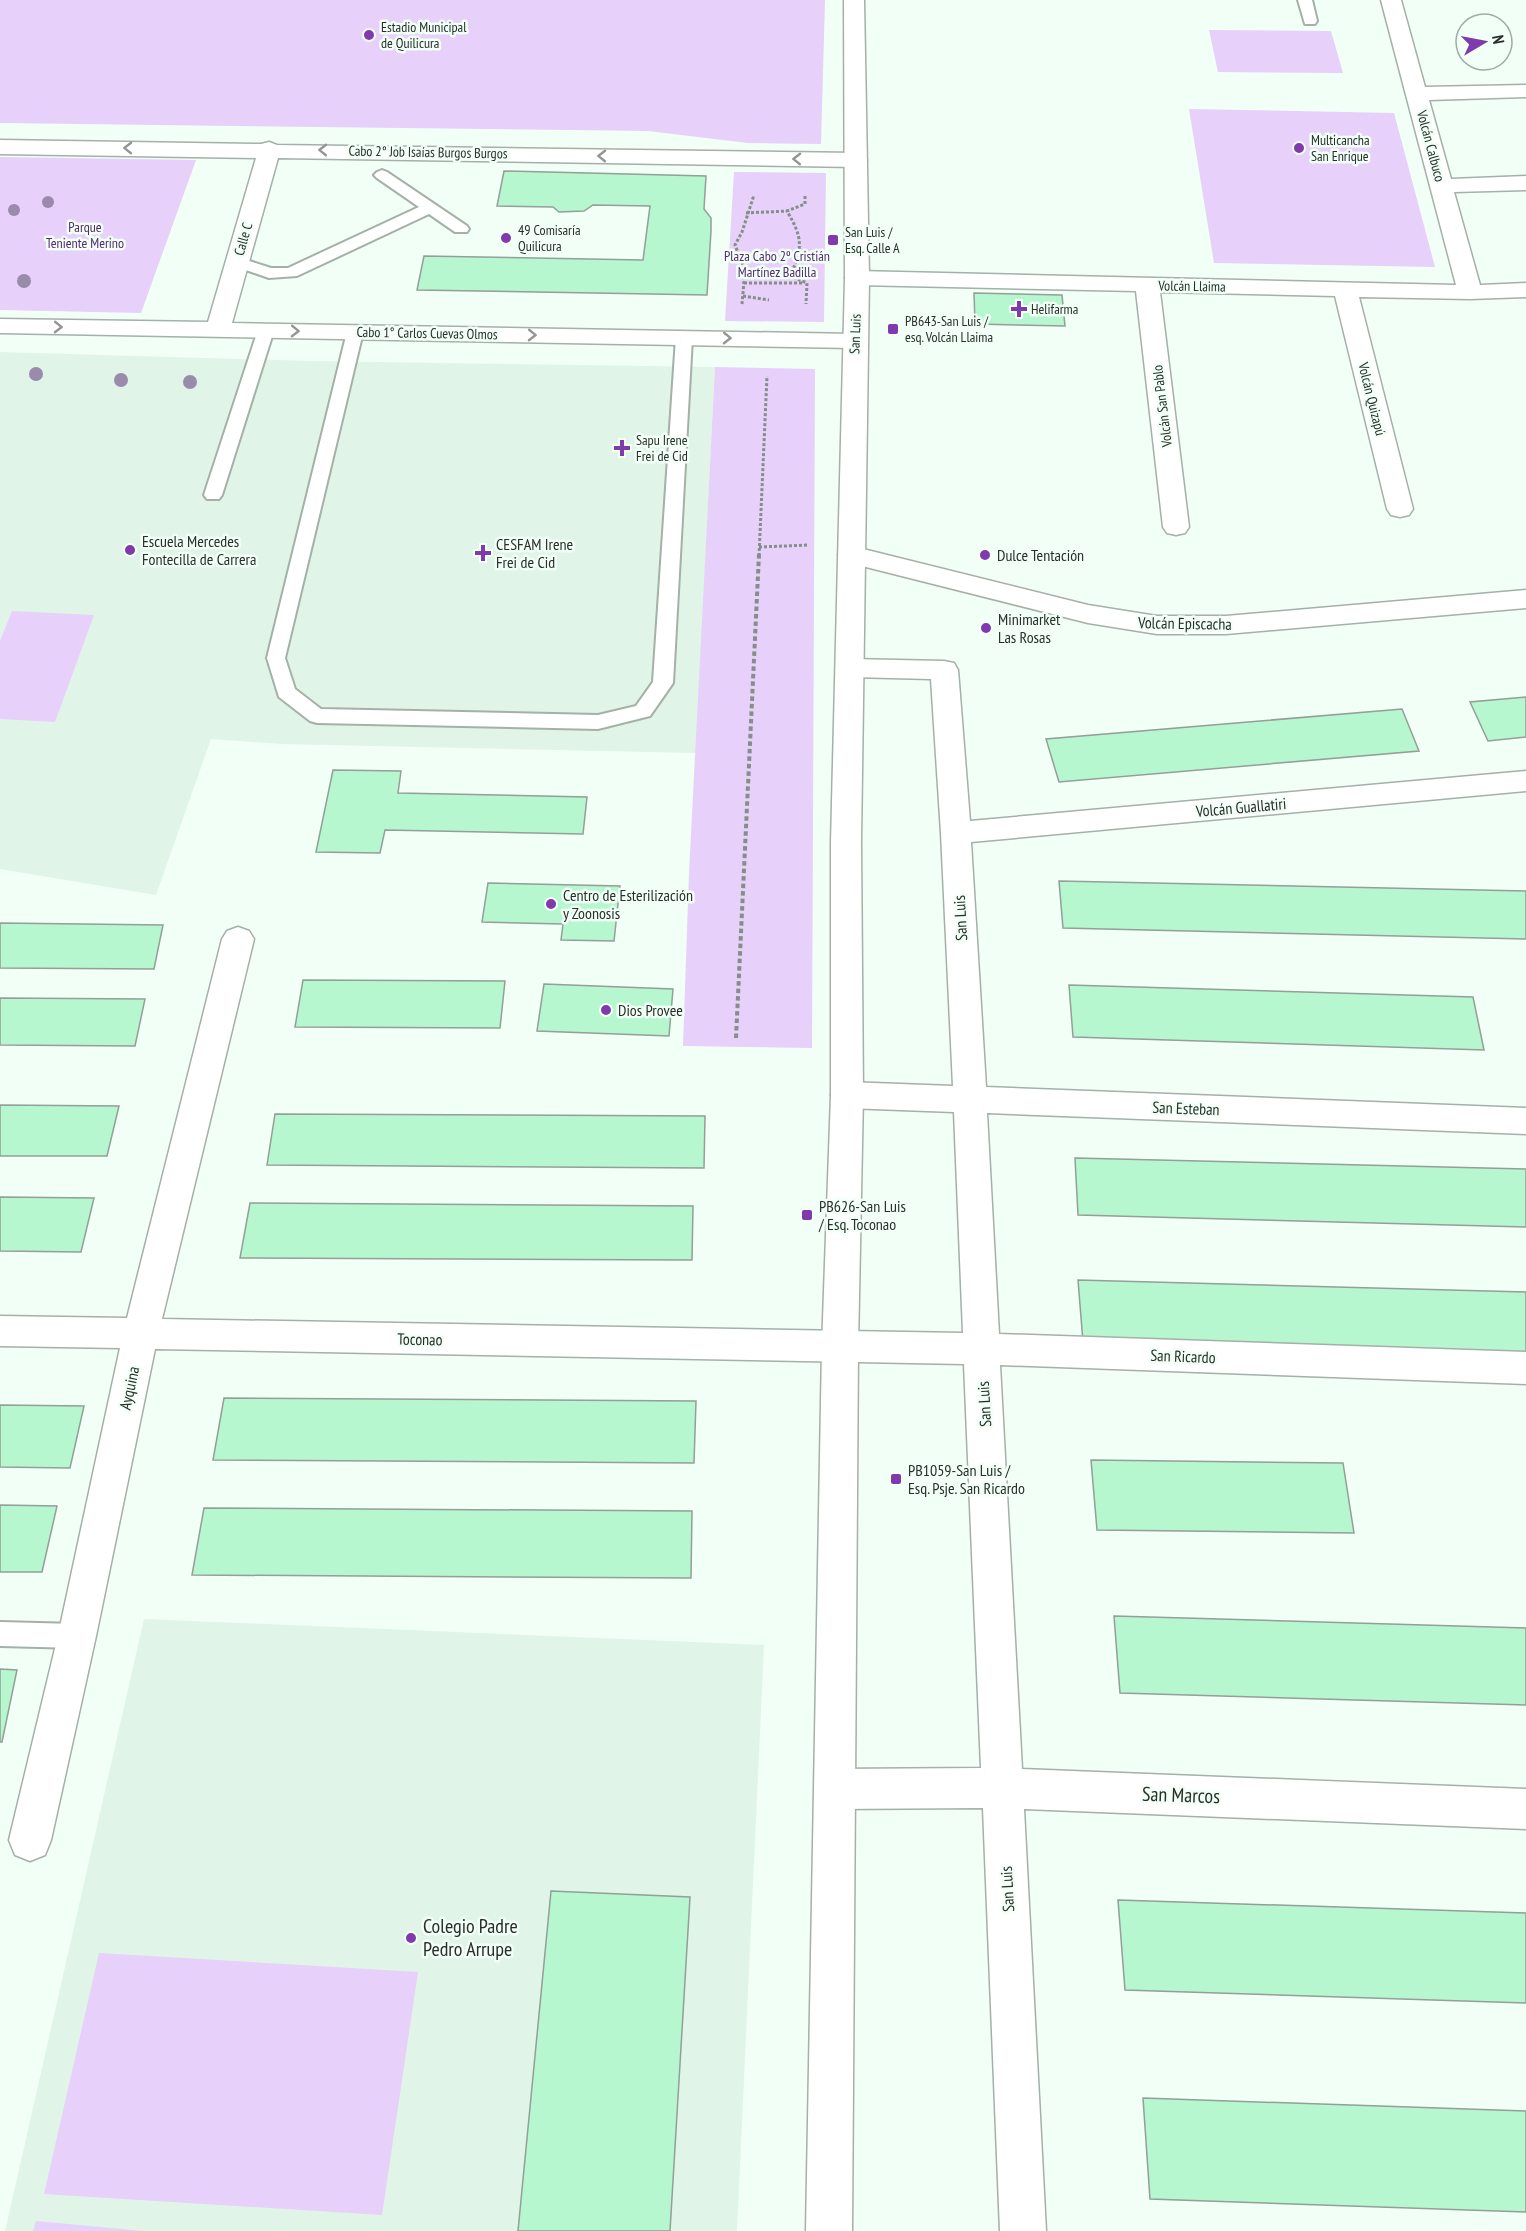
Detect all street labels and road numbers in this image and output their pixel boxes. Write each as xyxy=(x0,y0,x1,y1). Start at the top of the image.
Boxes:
street label: Volcán Calbuco xyxy=(1413,108,1449,184)
street label: Cabo 2° Job Isaías Burgos Burgos xyxy=(348,142,508,162)
street label: Calle C xyxy=(230,220,256,258)
street label: Volcán Llaima xyxy=(1157,276,1226,296)
street label: San Luis xyxy=(845,313,865,354)
street label: Cabo 1° Carlos Cuevas Olmos xyxy=(356,323,498,343)
street label: Volcán Quizapú xyxy=(1354,360,1390,437)
street label: Volcán San Pablo xyxy=(1148,364,1176,449)
street label: Volcán Episcacha xyxy=(1137,612,1232,634)
street label: Volcán Guallatiri xyxy=(1194,793,1287,821)
street label: San Luis xyxy=(949,895,971,941)
street label: San Esteban xyxy=(1152,1097,1220,1119)
street label: Toconao xyxy=(397,1329,443,1349)
street label: San Ricardo xyxy=(1150,1345,1216,1367)
street label: Ayquina xyxy=(115,1364,143,1412)
street label: San Luis xyxy=(973,1381,995,1427)
street label: San Marcos xyxy=(1142,1781,1221,1809)
street label: San Luis xyxy=(996,1866,1018,1912)

